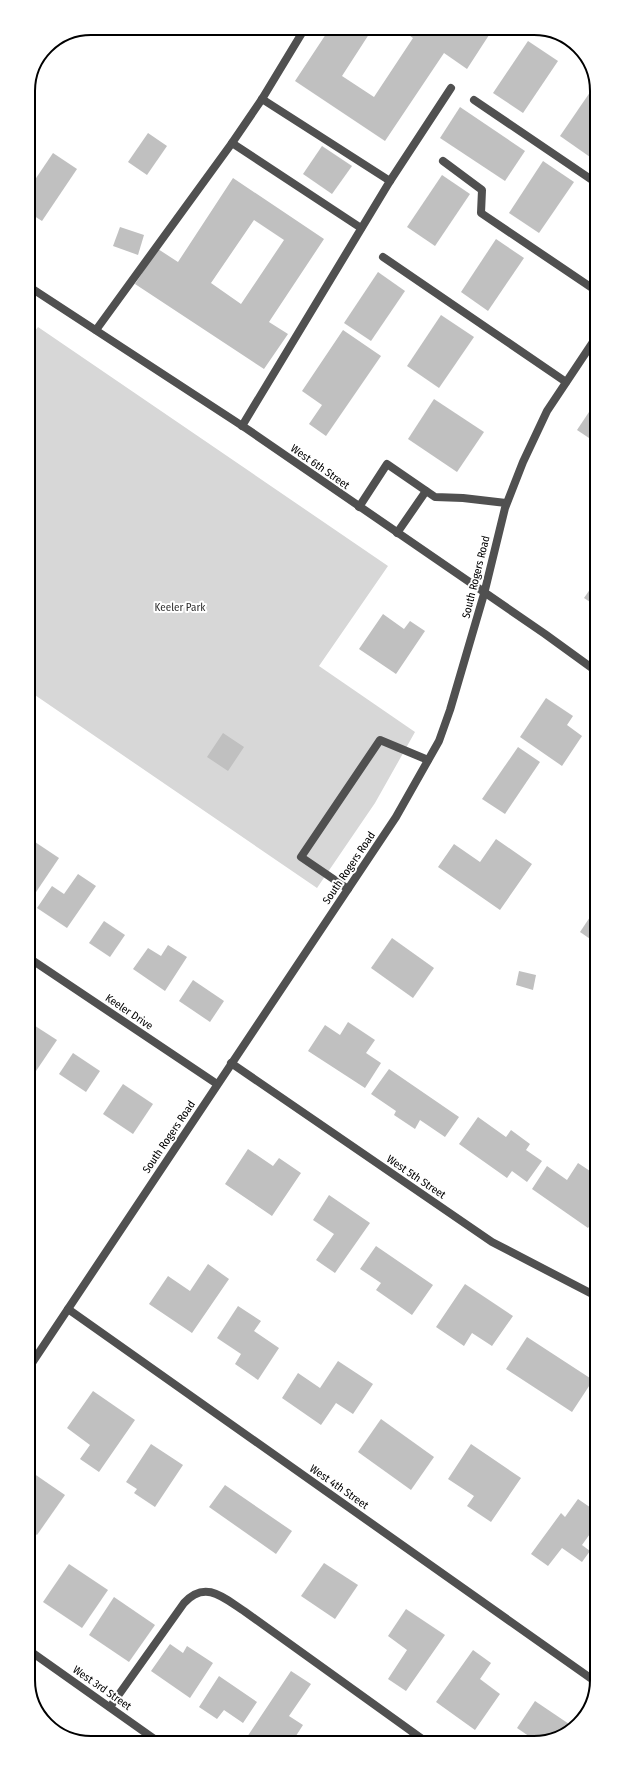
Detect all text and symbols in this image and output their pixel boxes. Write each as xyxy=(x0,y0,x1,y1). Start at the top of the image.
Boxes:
street label: West 6th Street xyxy=(288,442,352,492)
street label: South Rogers Road xyxy=(459,534,493,620)
park label: Keeler Park xyxy=(155,601,206,614)
street label: South Rogers Road xyxy=(320,829,378,907)
street label: Keeler Drive xyxy=(103,991,155,1033)
street label: South Rogers Road xyxy=(140,1098,198,1176)
street label: West 5th Street xyxy=(384,1152,448,1202)
street label: West 4th Street xyxy=(307,1462,371,1512)
street label: West 3rd Street xyxy=(70,1663,134,1713)

